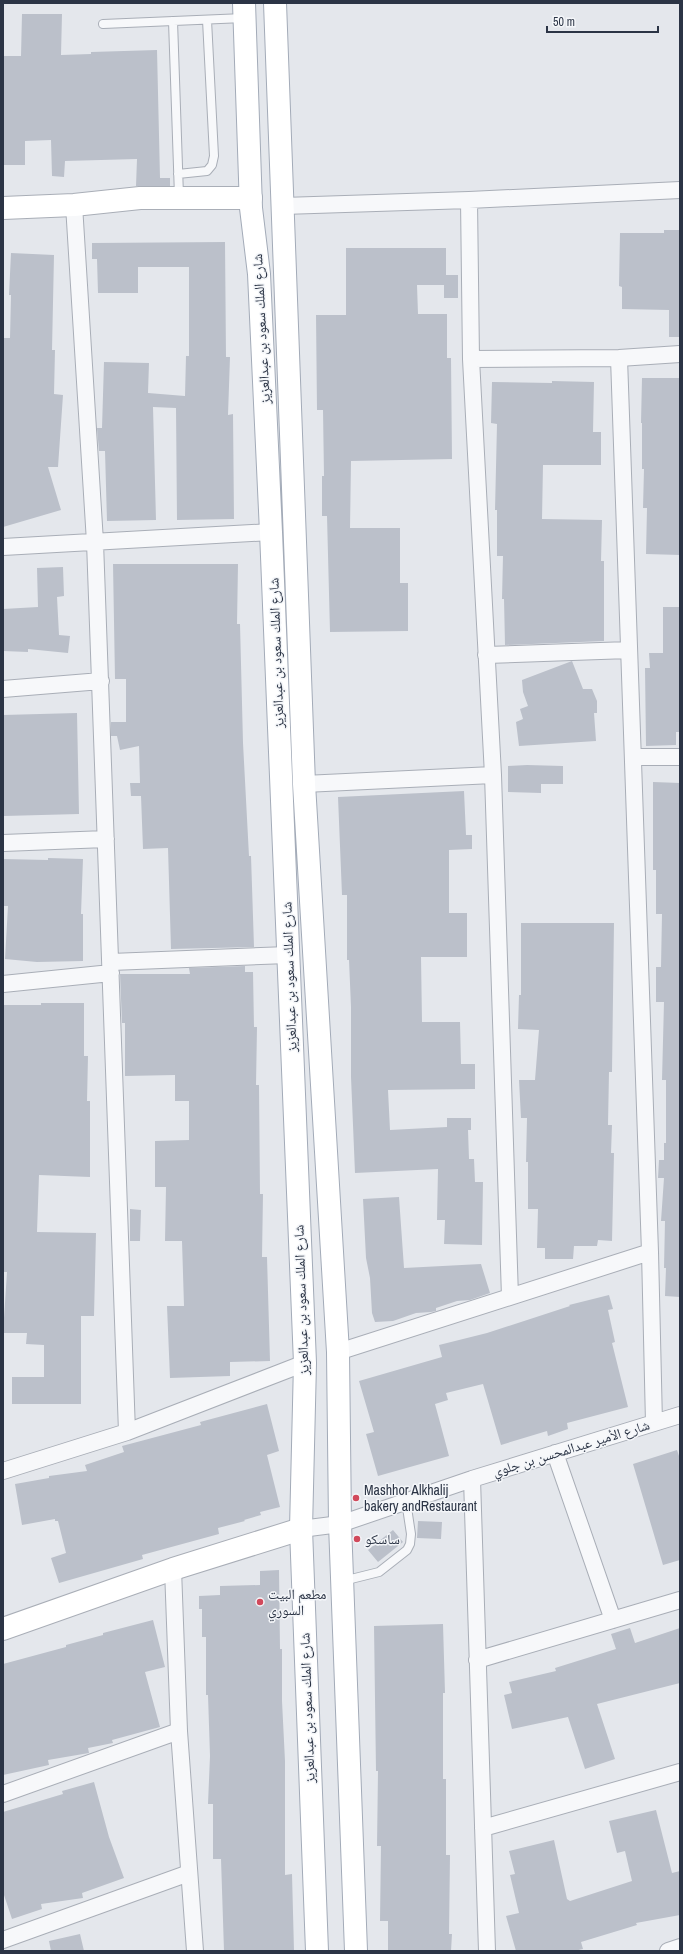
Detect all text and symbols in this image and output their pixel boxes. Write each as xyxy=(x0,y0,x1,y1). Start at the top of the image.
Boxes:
scale bar xyxy=(547,8,658,34)
text: 50 m xyxy=(553,14,575,30)
street label: شارع الملك سعود بن عبدالعزيز xyxy=(248,253,275,406)
street label: شارع الملك سعود بن عبدالعزيز xyxy=(264,577,289,730)
street label: شارع الملك سعود بن عبدالعزيز xyxy=(277,901,302,1054)
street label: شارع الملك سعود بن عبدالعزيز xyxy=(289,1224,314,1377)
street label: شارع الأمير عبدالمحسن بن جلوي xyxy=(490,1416,652,1483)
place label: Mashhor Alkhalij bakery andRestaurant xyxy=(364,1481,477,1515)
marker: Mashhor Alkhalij bakery andRestaurant xyxy=(351,1493,361,1503)
place label: ساسكو xyxy=(365,1530,400,1548)
marker: ساسكو xyxy=(352,1534,362,1544)
place label: مطعم البيت السوري xyxy=(268,1585,326,1622)
marker: مطعم البيت السوري xyxy=(255,1597,265,1607)
street label: شارع الملك سعود بن عبدالعزيز xyxy=(295,1632,320,1785)

